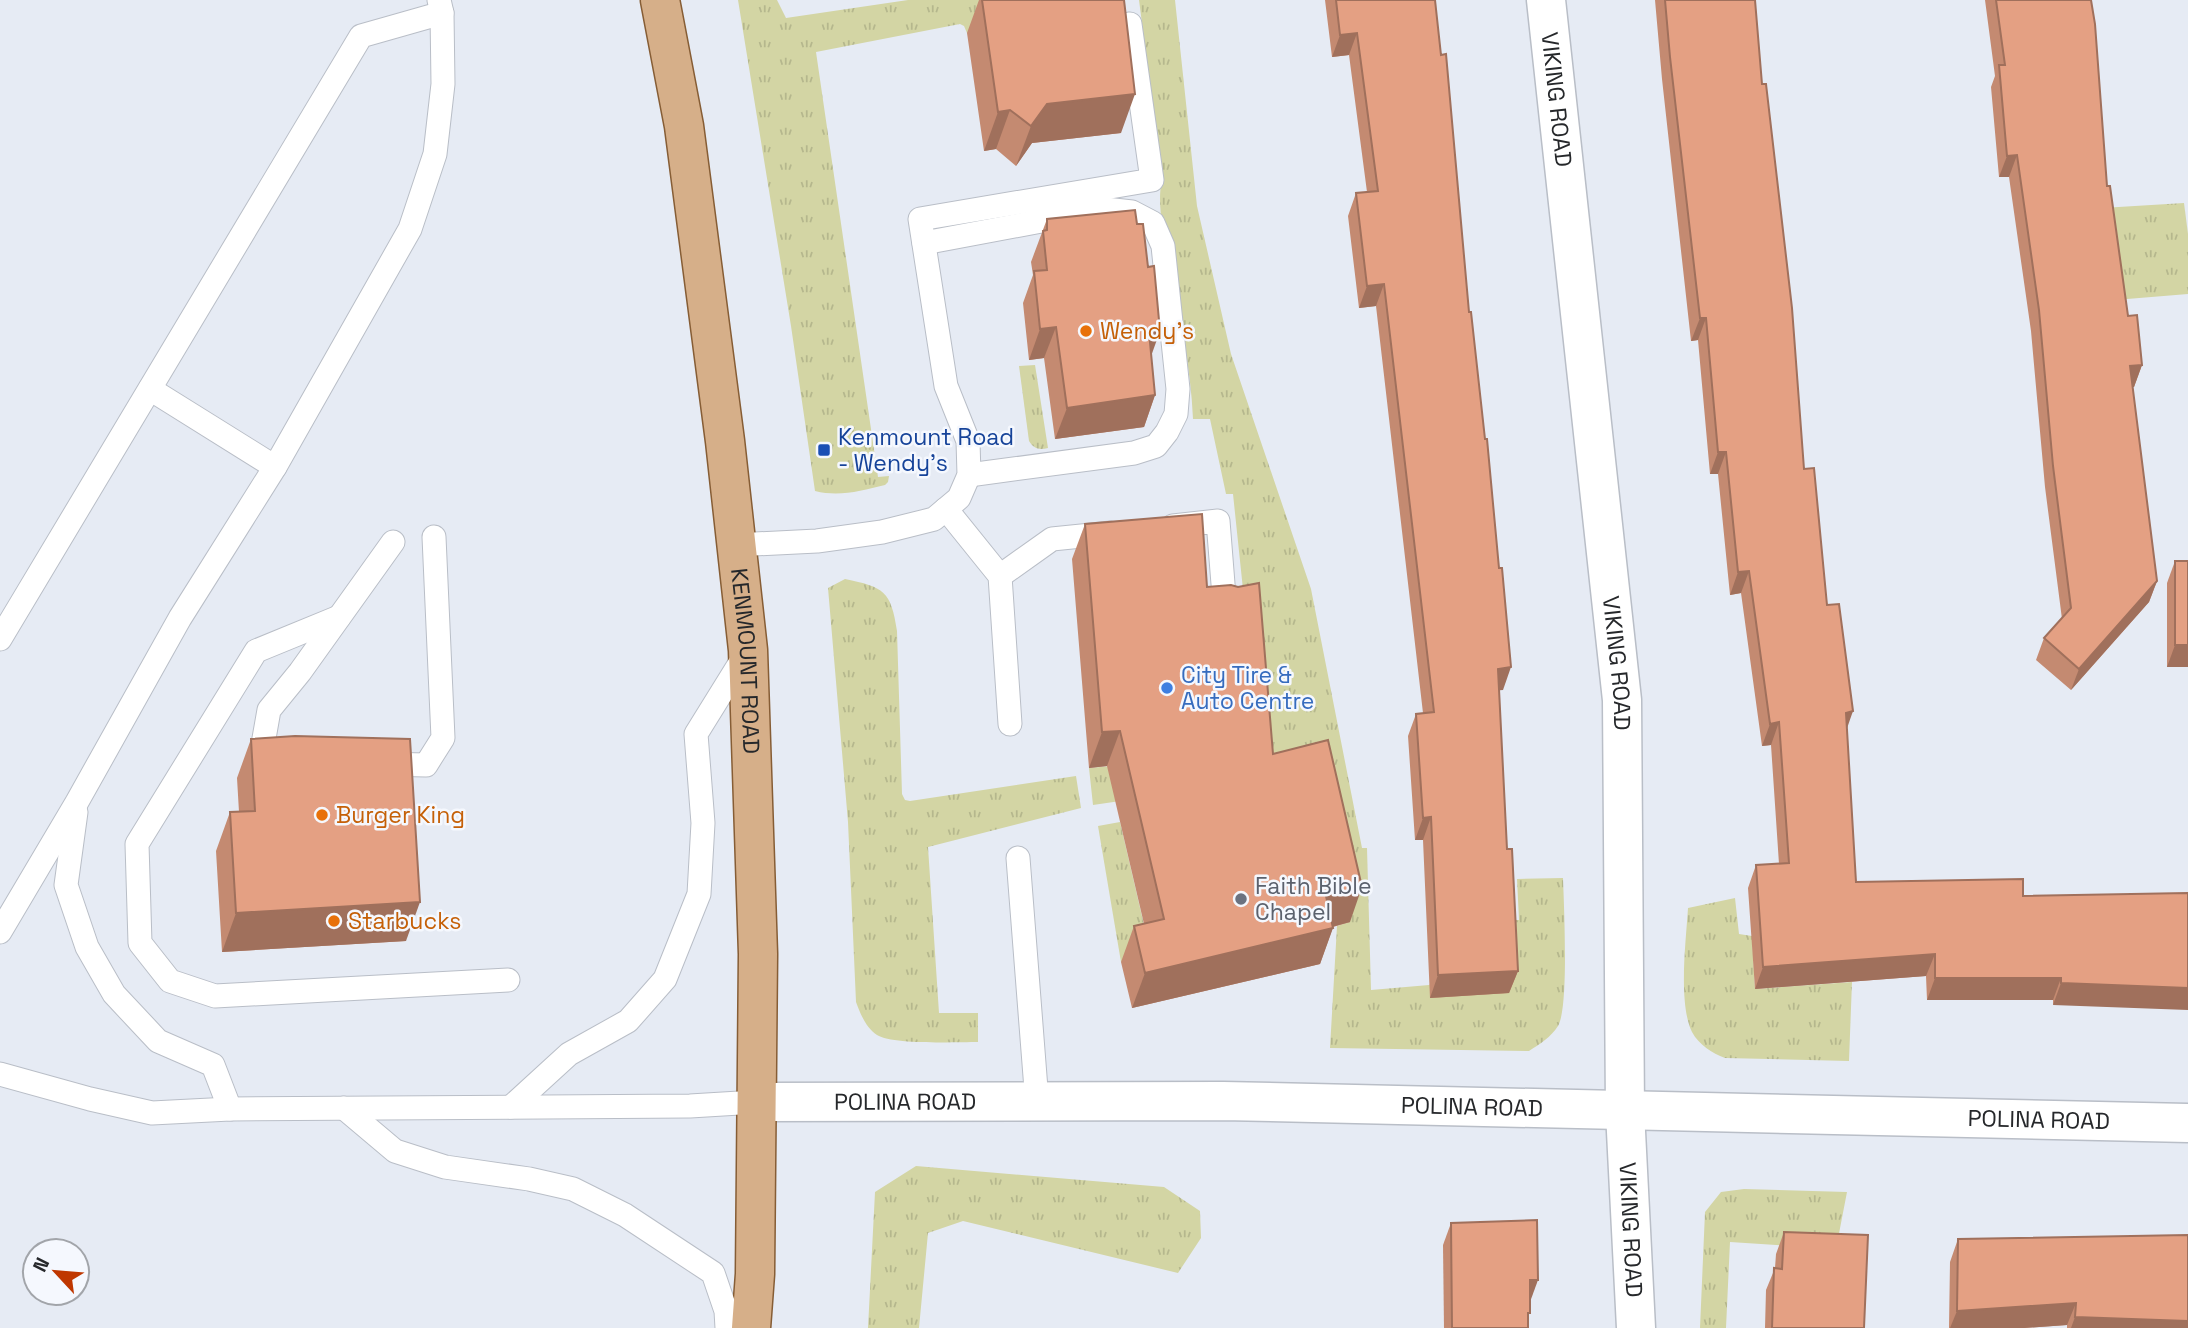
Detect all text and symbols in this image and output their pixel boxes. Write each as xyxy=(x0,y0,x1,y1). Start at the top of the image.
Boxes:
street label: VIKING ROAD xyxy=(1535,31,1579,168)
place label: Wendy's xyxy=(1100,316,1194,346)
marker: Wendy's xyxy=(1078,323,1094,339)
place label: Kenmount Road - Wendy's xyxy=(838,422,1014,478)
marker: Kenmount Road - Wendy's xyxy=(816,442,832,458)
street label: KENMOUNT ROAD xyxy=(724,566,766,754)
street label: VIKING ROAD xyxy=(1596,594,1637,731)
place label: City Tire & Auto Centre xyxy=(1181,660,1314,716)
marker: City Tire & Auto Centre xyxy=(1159,680,1175,696)
place label: Burger King xyxy=(336,800,465,830)
marker: Burger King xyxy=(314,807,330,823)
place label: Faith Bible Chapel xyxy=(1255,871,1372,927)
marker: Faith Bible Chapel xyxy=(1233,891,1249,907)
place label: Starbucks xyxy=(348,906,461,936)
marker: Starbucks xyxy=(326,913,342,929)
street label: POLINA ROAD xyxy=(834,1087,976,1117)
street label: POLINA ROAD xyxy=(1400,1090,1543,1123)
street label: POLINA ROAD xyxy=(1967,1103,2110,1136)
street label: VIKING ROAD xyxy=(1613,1161,1649,1298)
north arrow xyxy=(21,1237,91,1307)
text: N xyxy=(27,1254,55,1276)

